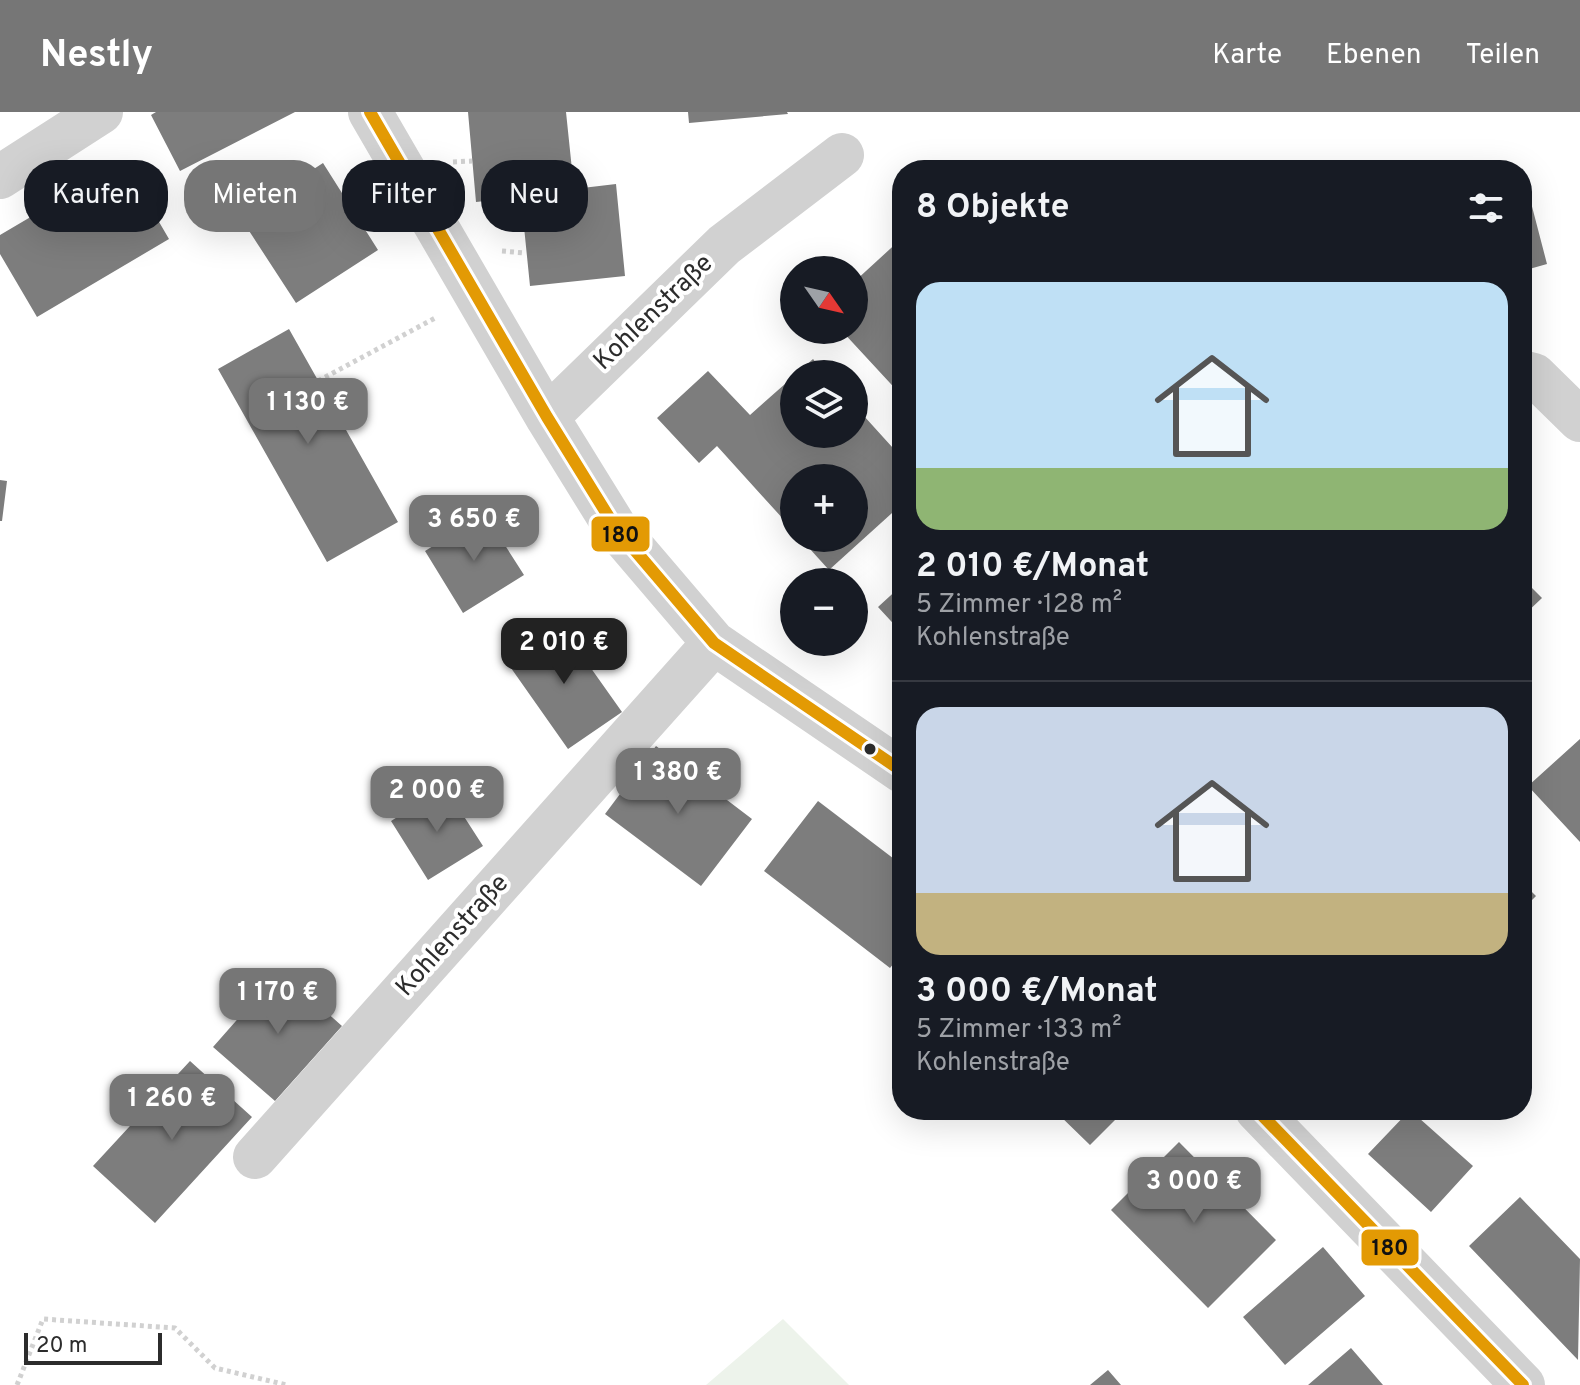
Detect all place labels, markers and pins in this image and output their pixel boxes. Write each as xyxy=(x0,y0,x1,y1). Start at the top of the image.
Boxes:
pin: 1 130 € xyxy=(234,378,382,446)
pin: 3 650 € xyxy=(400,495,548,563)
pin: 2 010 € xyxy=(490,618,638,686)
unlabelled marker xyxy=(862,741,878,757)
pin: 1 380 € xyxy=(604,748,752,816)
pin: 2 000 € xyxy=(363,766,511,834)
pin: 1 170 € xyxy=(204,968,352,1036)
pin: 1 260 € xyxy=(98,1074,246,1142)
pin: 3 000 € xyxy=(1120,1157,1268,1225)

